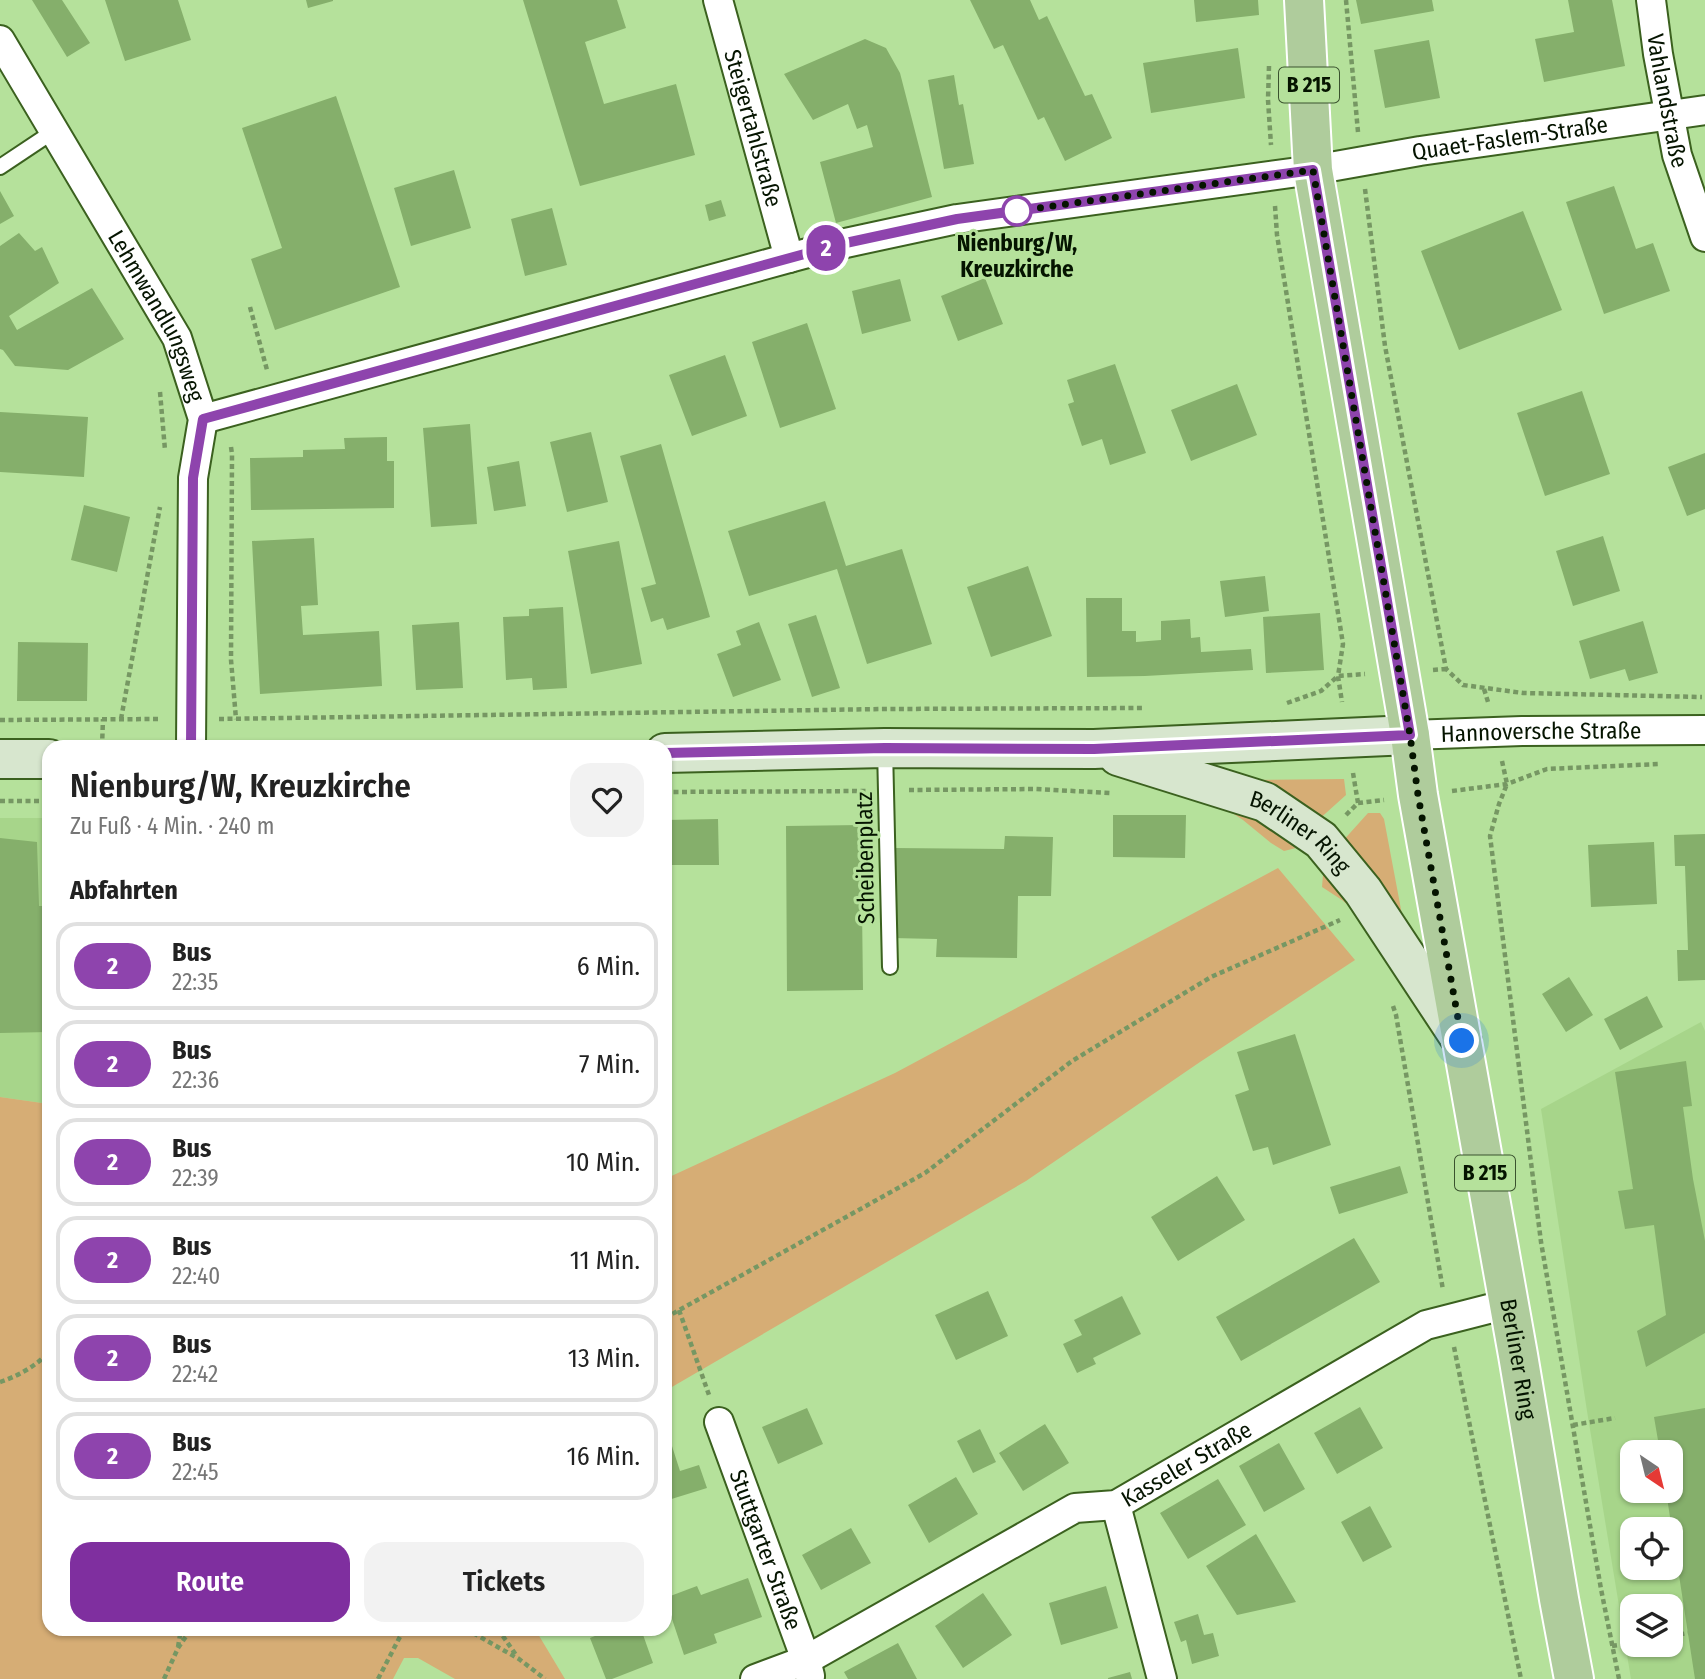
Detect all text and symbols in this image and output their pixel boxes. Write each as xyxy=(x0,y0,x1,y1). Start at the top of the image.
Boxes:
street label: Vahlandstraße xyxy=(1642,32,1694,171)
street label: Steigertahlstraße xyxy=(718,46,788,210)
road number: B 215 xyxy=(1279,68,1339,102)
street label: Quaet-Faslem-Straße xyxy=(1410,110,1610,166)
marker: Nienburg/W, Kreuzkirche xyxy=(1002,196,1032,226)
street label: Lehmwandlungsweg xyxy=(102,225,211,405)
line badge: 2 xyxy=(803,225,849,271)
place label: Nienburg/W, Kreuzkirche xyxy=(957,229,1077,283)
text: 2 xyxy=(820,234,832,262)
street label: Hannoversche Straße xyxy=(1440,716,1641,748)
button: heart xyxy=(570,763,644,837)
text: Nienburg/W, Kreuzkirche xyxy=(70,766,411,806)
street label: Berliner Ring xyxy=(1246,784,1357,879)
street label: Scheibenplatz xyxy=(850,792,880,924)
text: Zu Fuß · 4 Min. · 240 m xyxy=(70,812,274,840)
text: Abfahrten xyxy=(70,875,178,906)
text: Bus xyxy=(172,937,211,968)
text: 6 Min. xyxy=(577,951,640,982)
text: 2 xyxy=(107,952,118,980)
text: 22:35 xyxy=(172,968,218,996)
your location xyxy=(1444,1023,1479,1058)
text: Bus xyxy=(172,1035,211,1066)
text: 7 Min. xyxy=(579,1049,640,1080)
text: 2 xyxy=(107,1050,118,1078)
text: 22:36 xyxy=(172,1066,219,1094)
text: Bus xyxy=(172,1133,211,1164)
text: 10 Min. xyxy=(566,1147,640,1178)
text: 2 xyxy=(107,1148,118,1176)
road number: B 215 xyxy=(1455,1156,1515,1190)
text: 22:39 xyxy=(172,1164,219,1192)
text: Bus xyxy=(172,1231,211,1262)
text: 11 Min. xyxy=(570,1245,640,1276)
text: 2 xyxy=(107,1246,118,1274)
text: 22:40 xyxy=(172,1262,220,1290)
street label: Berliner Ring xyxy=(1494,1296,1543,1422)
text: Bus xyxy=(172,1329,211,1360)
text: 13 Min. xyxy=(568,1343,640,1374)
text: 2 xyxy=(107,1344,118,1372)
text: 22:42 xyxy=(172,1360,218,1388)
street label: Kasseler Straße xyxy=(1116,1415,1257,1513)
text: Bus xyxy=(172,1427,211,1458)
north arrow xyxy=(1620,1440,1684,1503)
map controls xyxy=(1620,1440,1683,1657)
text: 16 Min. xyxy=(567,1441,640,1472)
text: 2 xyxy=(107,1442,118,1470)
text: 22:45 xyxy=(172,1458,219,1486)
street label: Stuttgarter Straße xyxy=(724,1466,808,1634)
button: locate xyxy=(1620,1517,1683,1580)
button: Route xyxy=(70,1542,350,1622)
button: Tickets xyxy=(364,1542,644,1622)
button: layers xyxy=(1620,1594,1683,1657)

